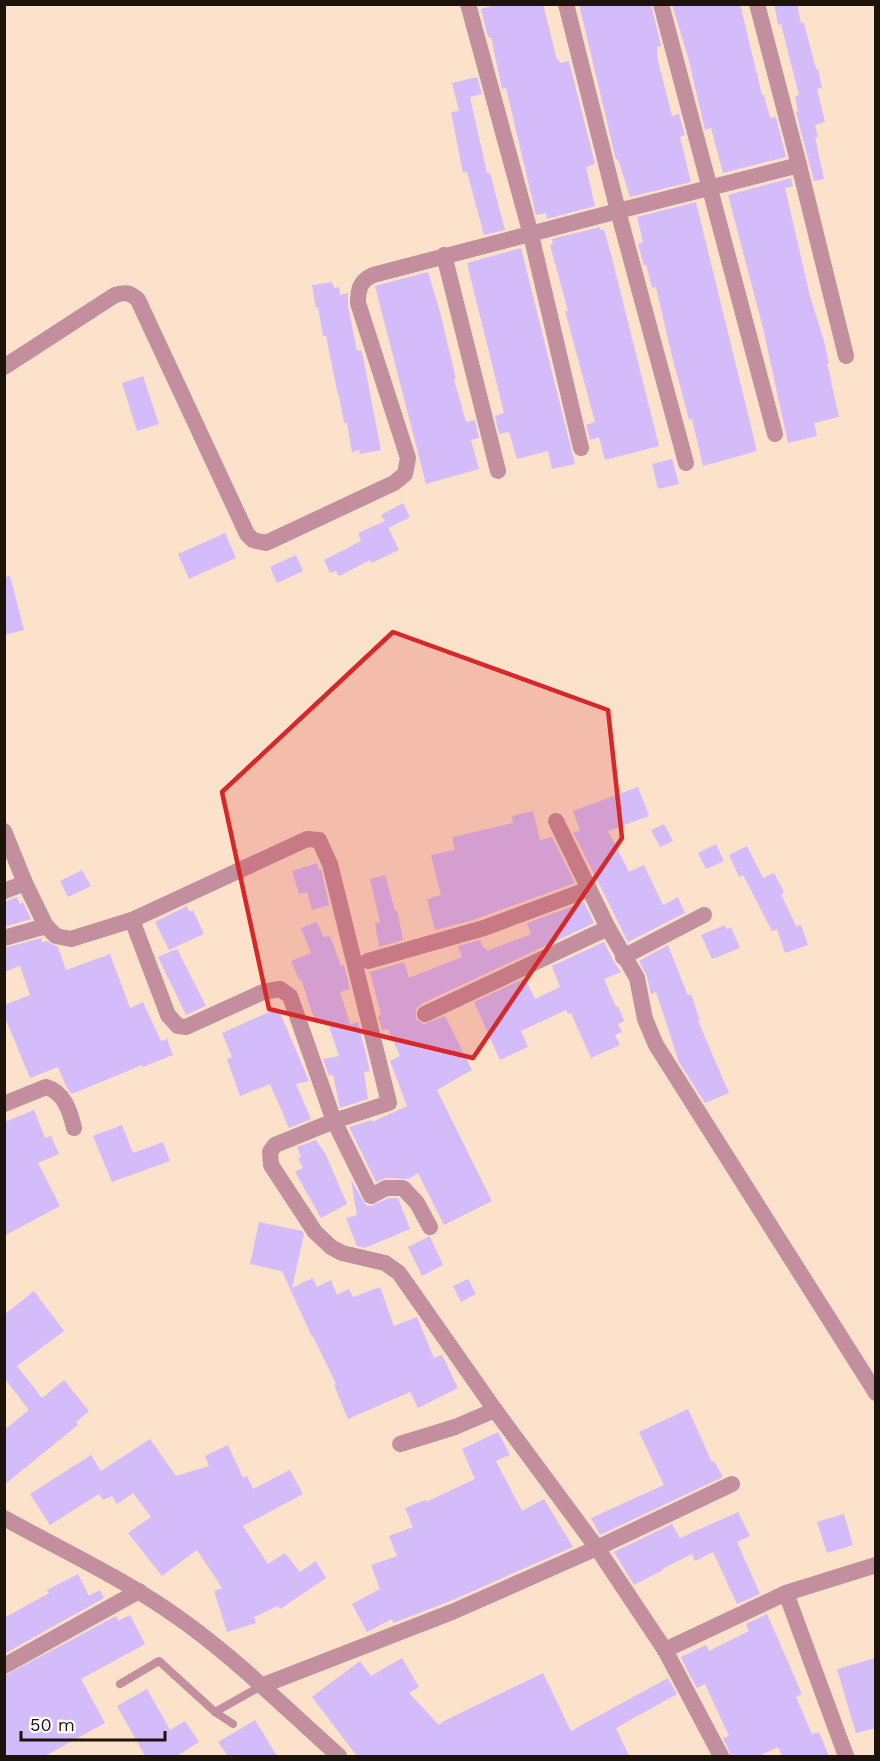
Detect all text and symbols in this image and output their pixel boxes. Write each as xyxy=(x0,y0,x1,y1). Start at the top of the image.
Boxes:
scale bar xyxy=(21,1704,165,1742)
text: 50 m xyxy=(30,1714,75,1735)

